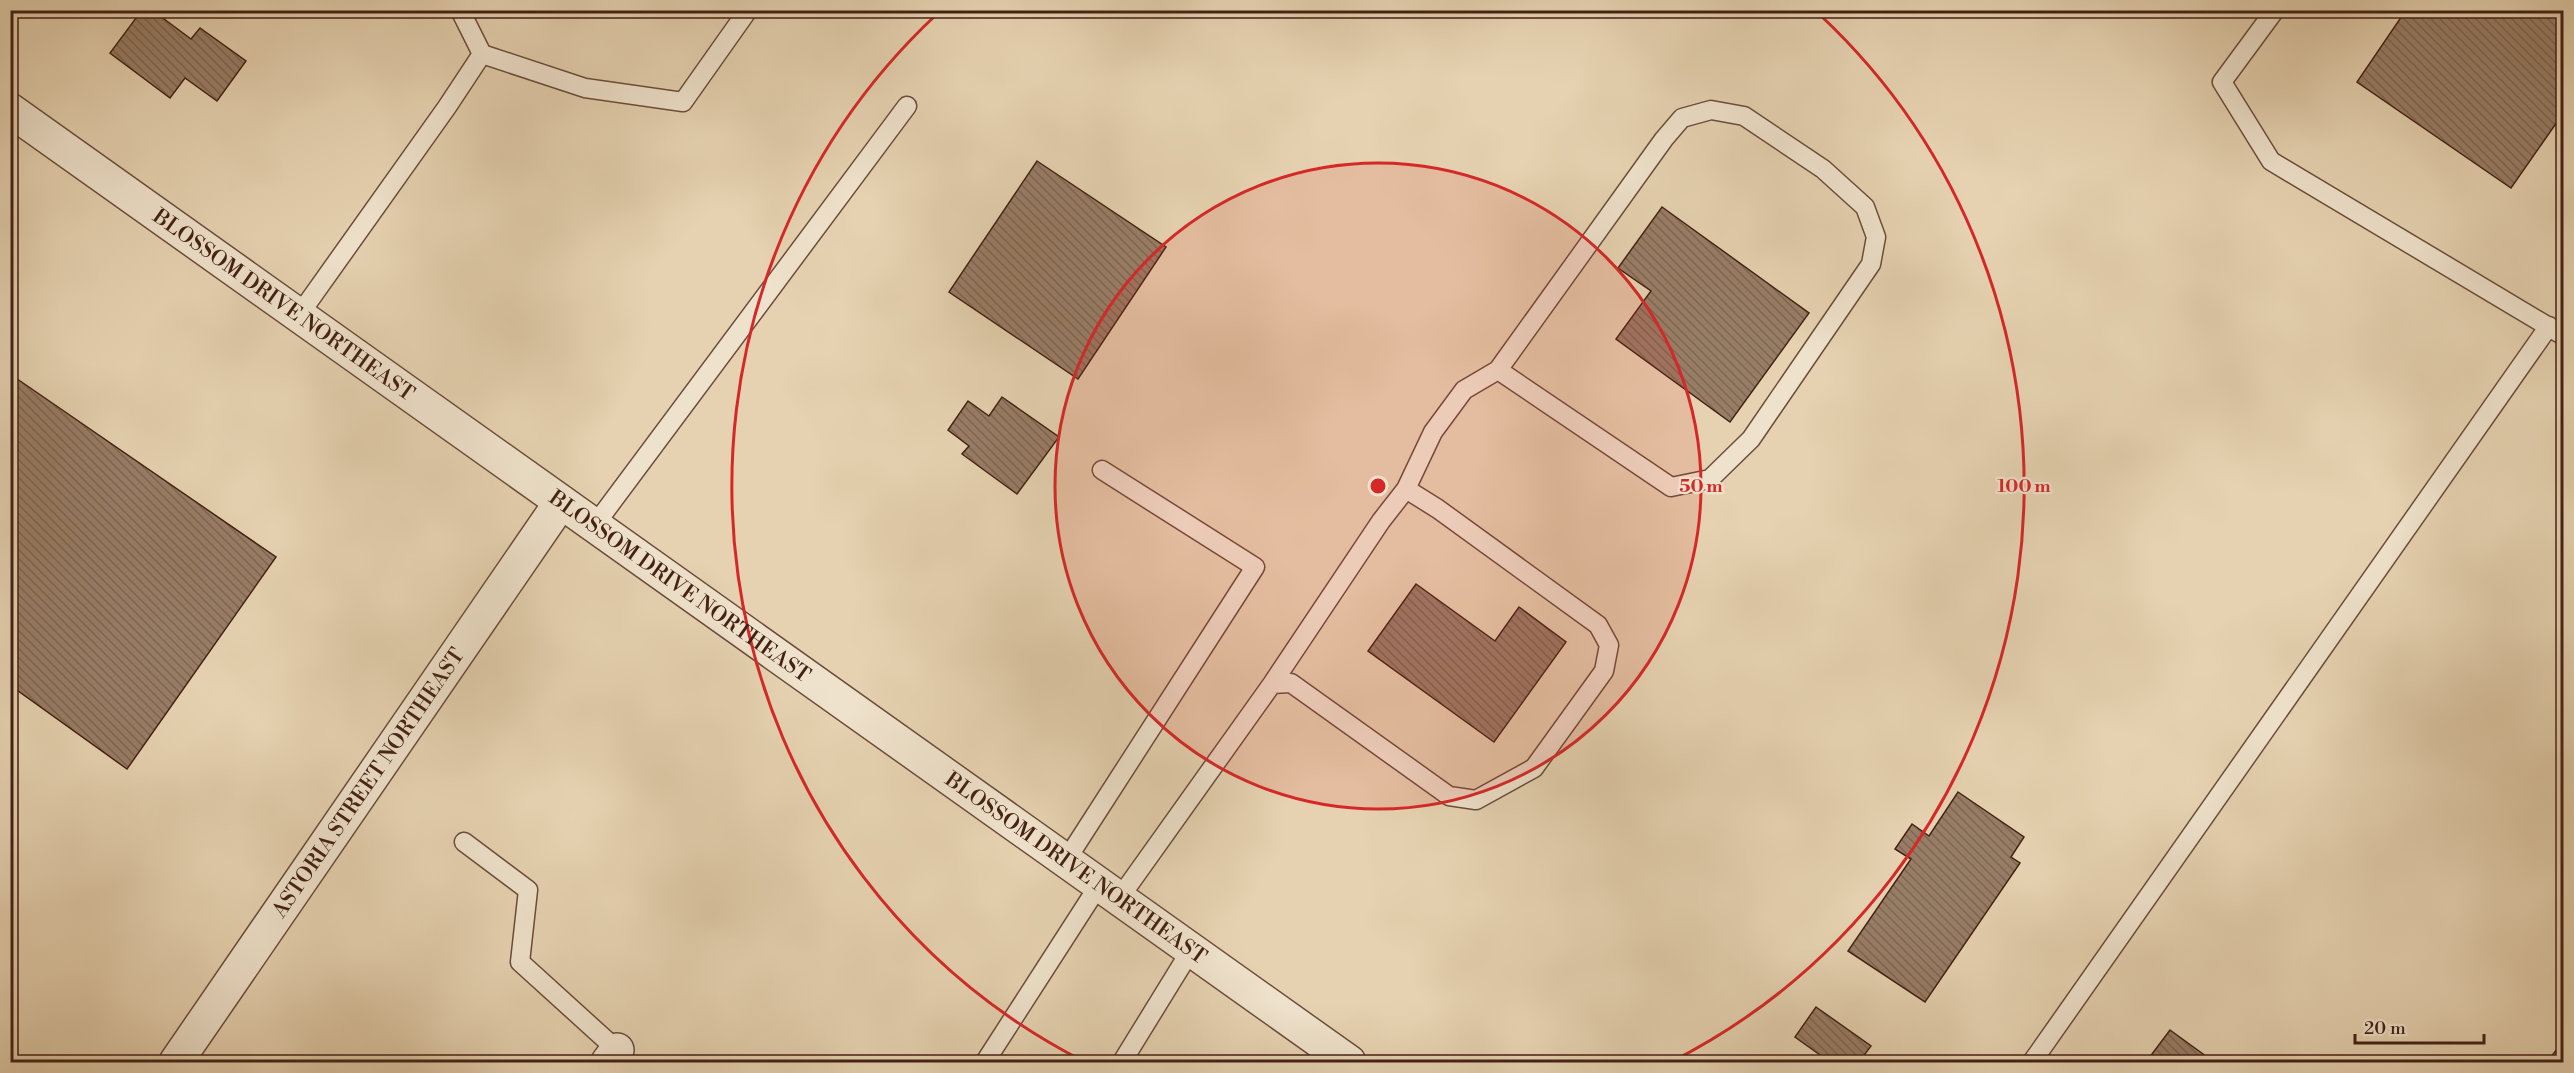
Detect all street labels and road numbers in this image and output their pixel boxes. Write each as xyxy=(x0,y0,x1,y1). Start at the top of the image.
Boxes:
street label: BLOSSOM DRIVE NORTHEAST xyxy=(147,203,419,407)
street label: BLOSSOM DRIVE NORTHEAST xyxy=(543,485,815,689)
street label: ASTORIA STREET NORTHEAST xyxy=(267,643,471,924)
street label: BLOSSOM DRIVE NORTHEAST xyxy=(939,766,1211,971)

